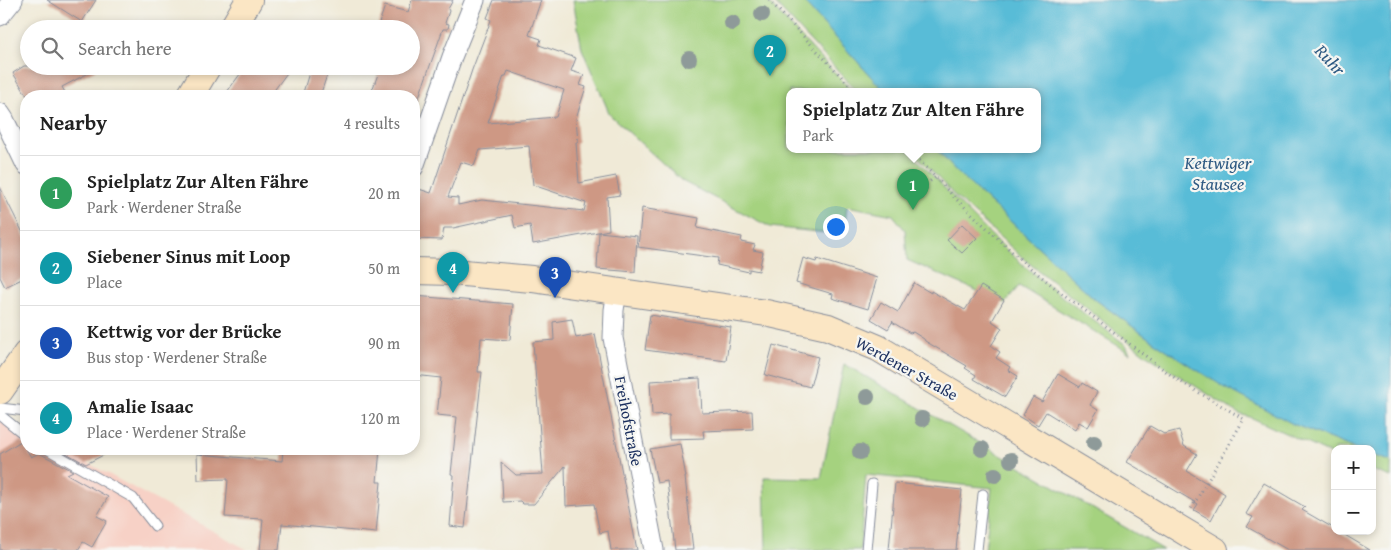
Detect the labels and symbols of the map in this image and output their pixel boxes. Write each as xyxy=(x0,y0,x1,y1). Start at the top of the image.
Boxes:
pin: 2 xyxy=(754,35,786,76)
water label: Ruhr xyxy=(1308,37,1353,82)
water label: Kettwiger Stausee xyxy=(1183,149,1253,197)
pin: 1 xyxy=(897,169,929,210)
your location xyxy=(823,214,849,240)
pin: 4 xyxy=(437,252,469,293)
pin: 3 xyxy=(539,257,571,298)
street label: Werdener Straße xyxy=(851,330,963,406)
street label: Freihofstraße xyxy=(609,374,649,468)

